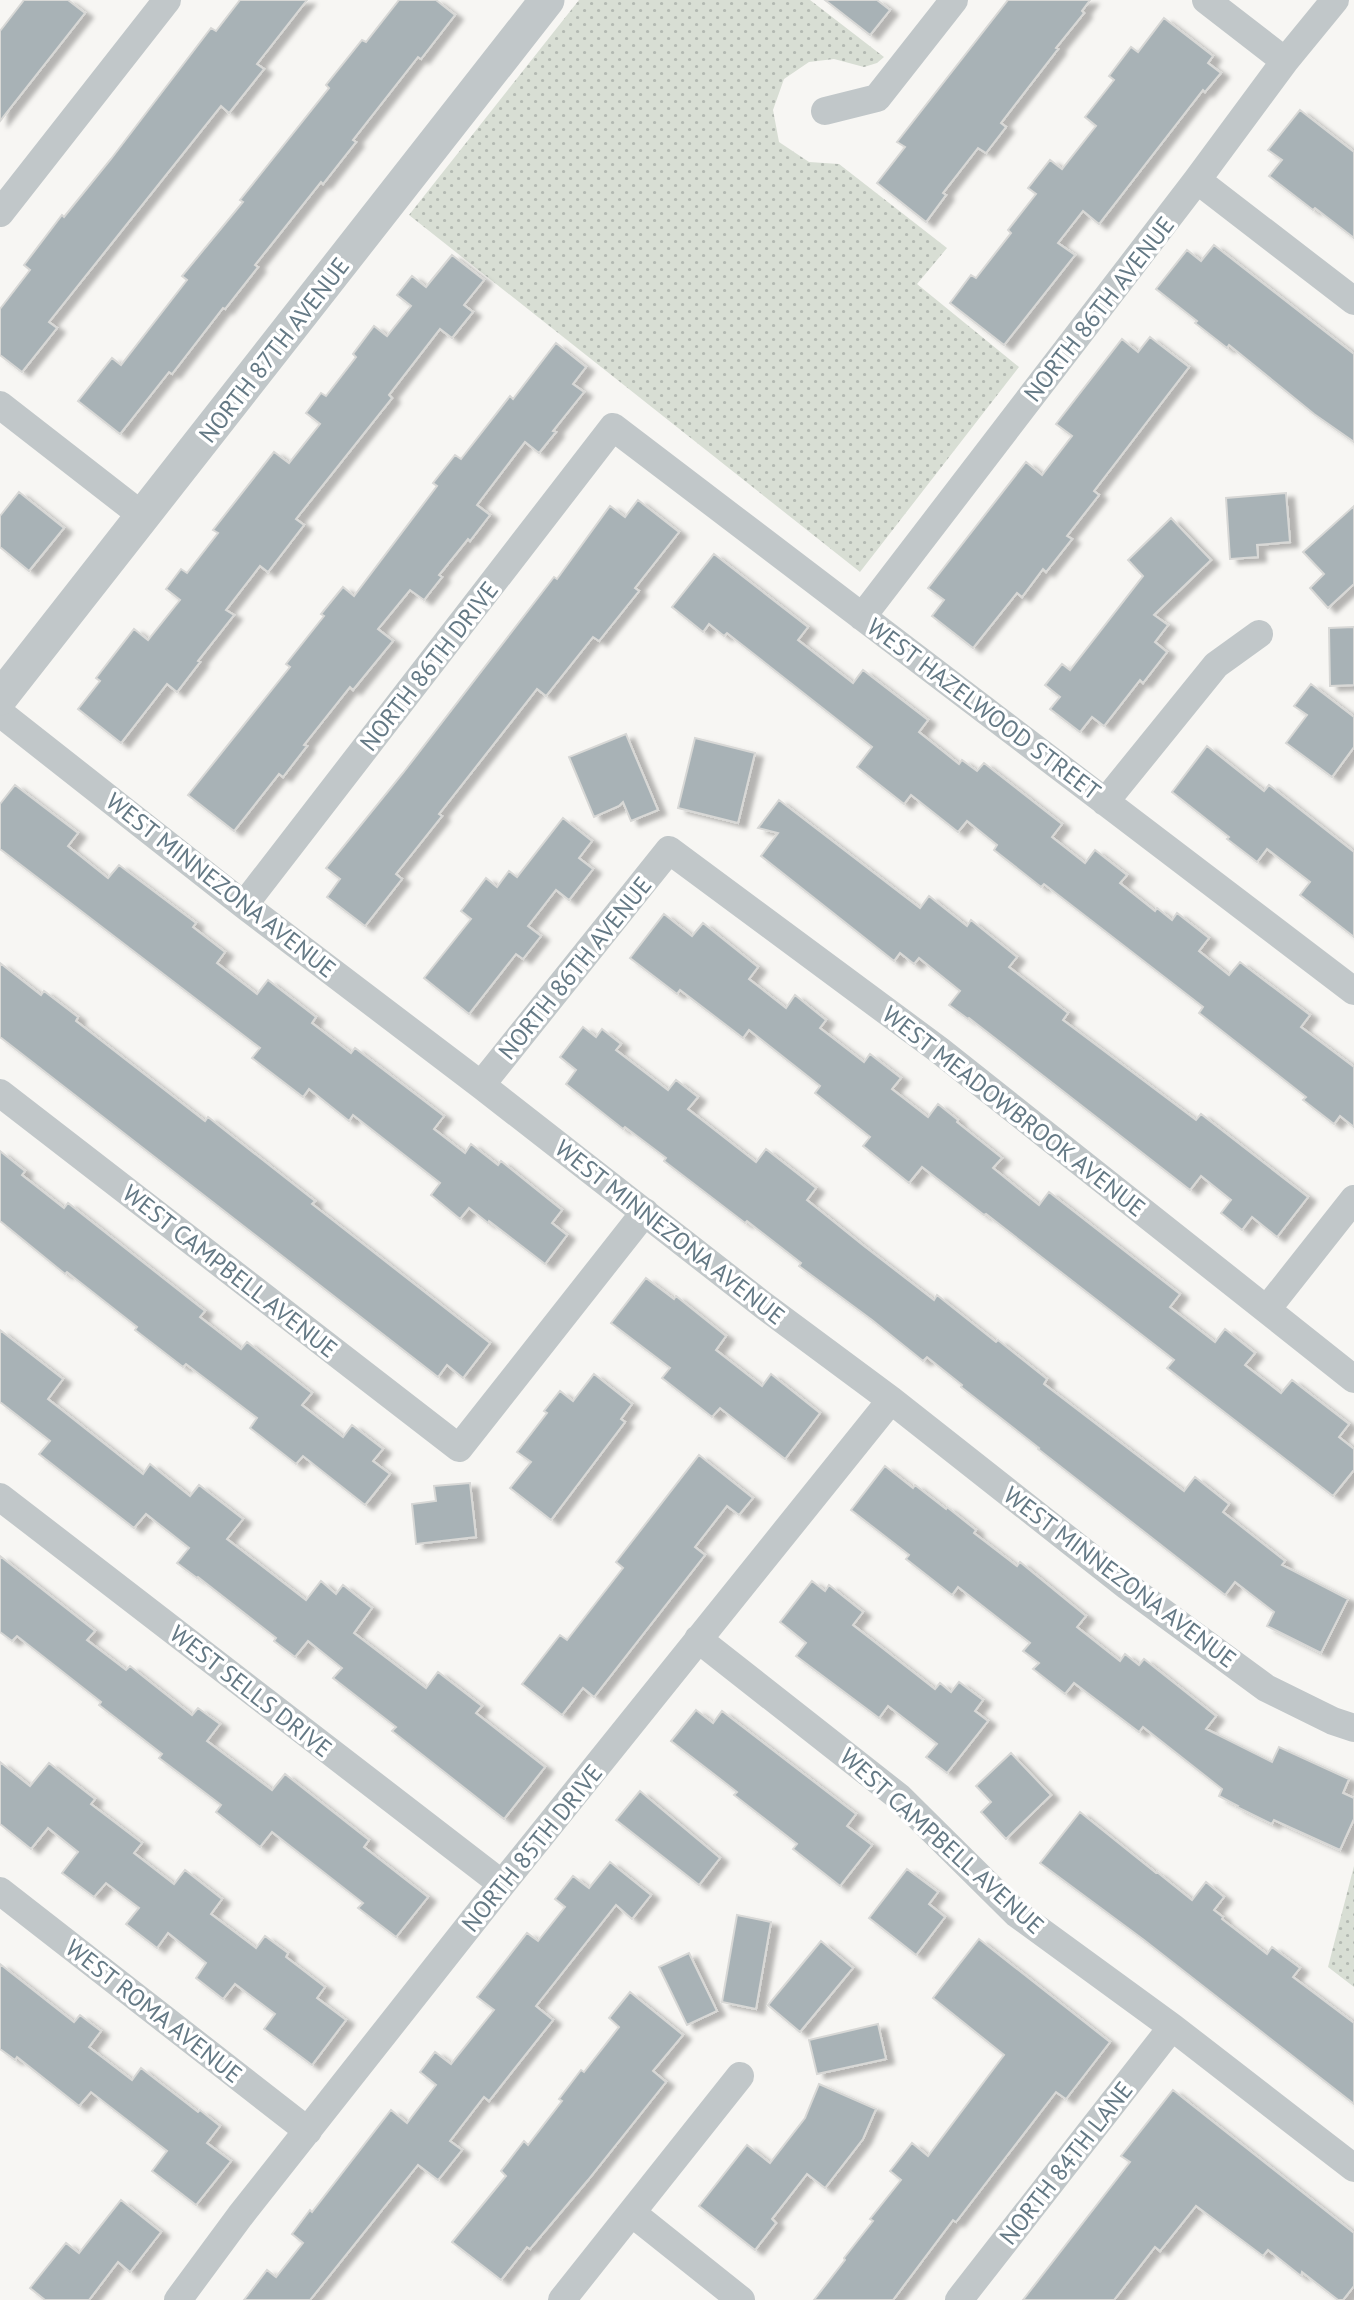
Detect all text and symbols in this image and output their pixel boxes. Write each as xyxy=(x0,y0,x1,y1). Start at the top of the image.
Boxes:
street label: NORTH 86TH AVENUE xyxy=(1017,210,1181,408)
street label: NORTH 87TH AVENUE xyxy=(192,251,356,449)
street label: NORTH 86TH DRIVE xyxy=(353,575,505,757)
street label: WEST HAZELWOOD STREET xyxy=(861,611,1107,807)
street label: WEST MINNEZONA AVENUE xyxy=(100,786,342,984)
street label: NORTH 86TH AVENUE xyxy=(492,870,658,1066)
street label: WEST MEADOWBROOK AVENUE xyxy=(876,999,1152,1223)
street label: WEST MINNEZONA AVENUE xyxy=(549,1133,791,1331)
street label: WEST CAMPBELL AVENUE xyxy=(116,1177,344,1365)
street label: WEST MINNEZONA AVENUE xyxy=(998,1479,1242,1675)
street label: WEST SELLS DRIVE xyxy=(164,1618,338,1764)
street label: WEST CAMPBELL AVENUE xyxy=(833,1741,1051,1941)
street label: NORTH 85TH DRIVE xyxy=(455,1758,609,1938)
street label: WEST ROMA AVENUE xyxy=(59,1932,249,2090)
street label: NORTH 84TH LANE xyxy=(993,2075,1139,2251)

